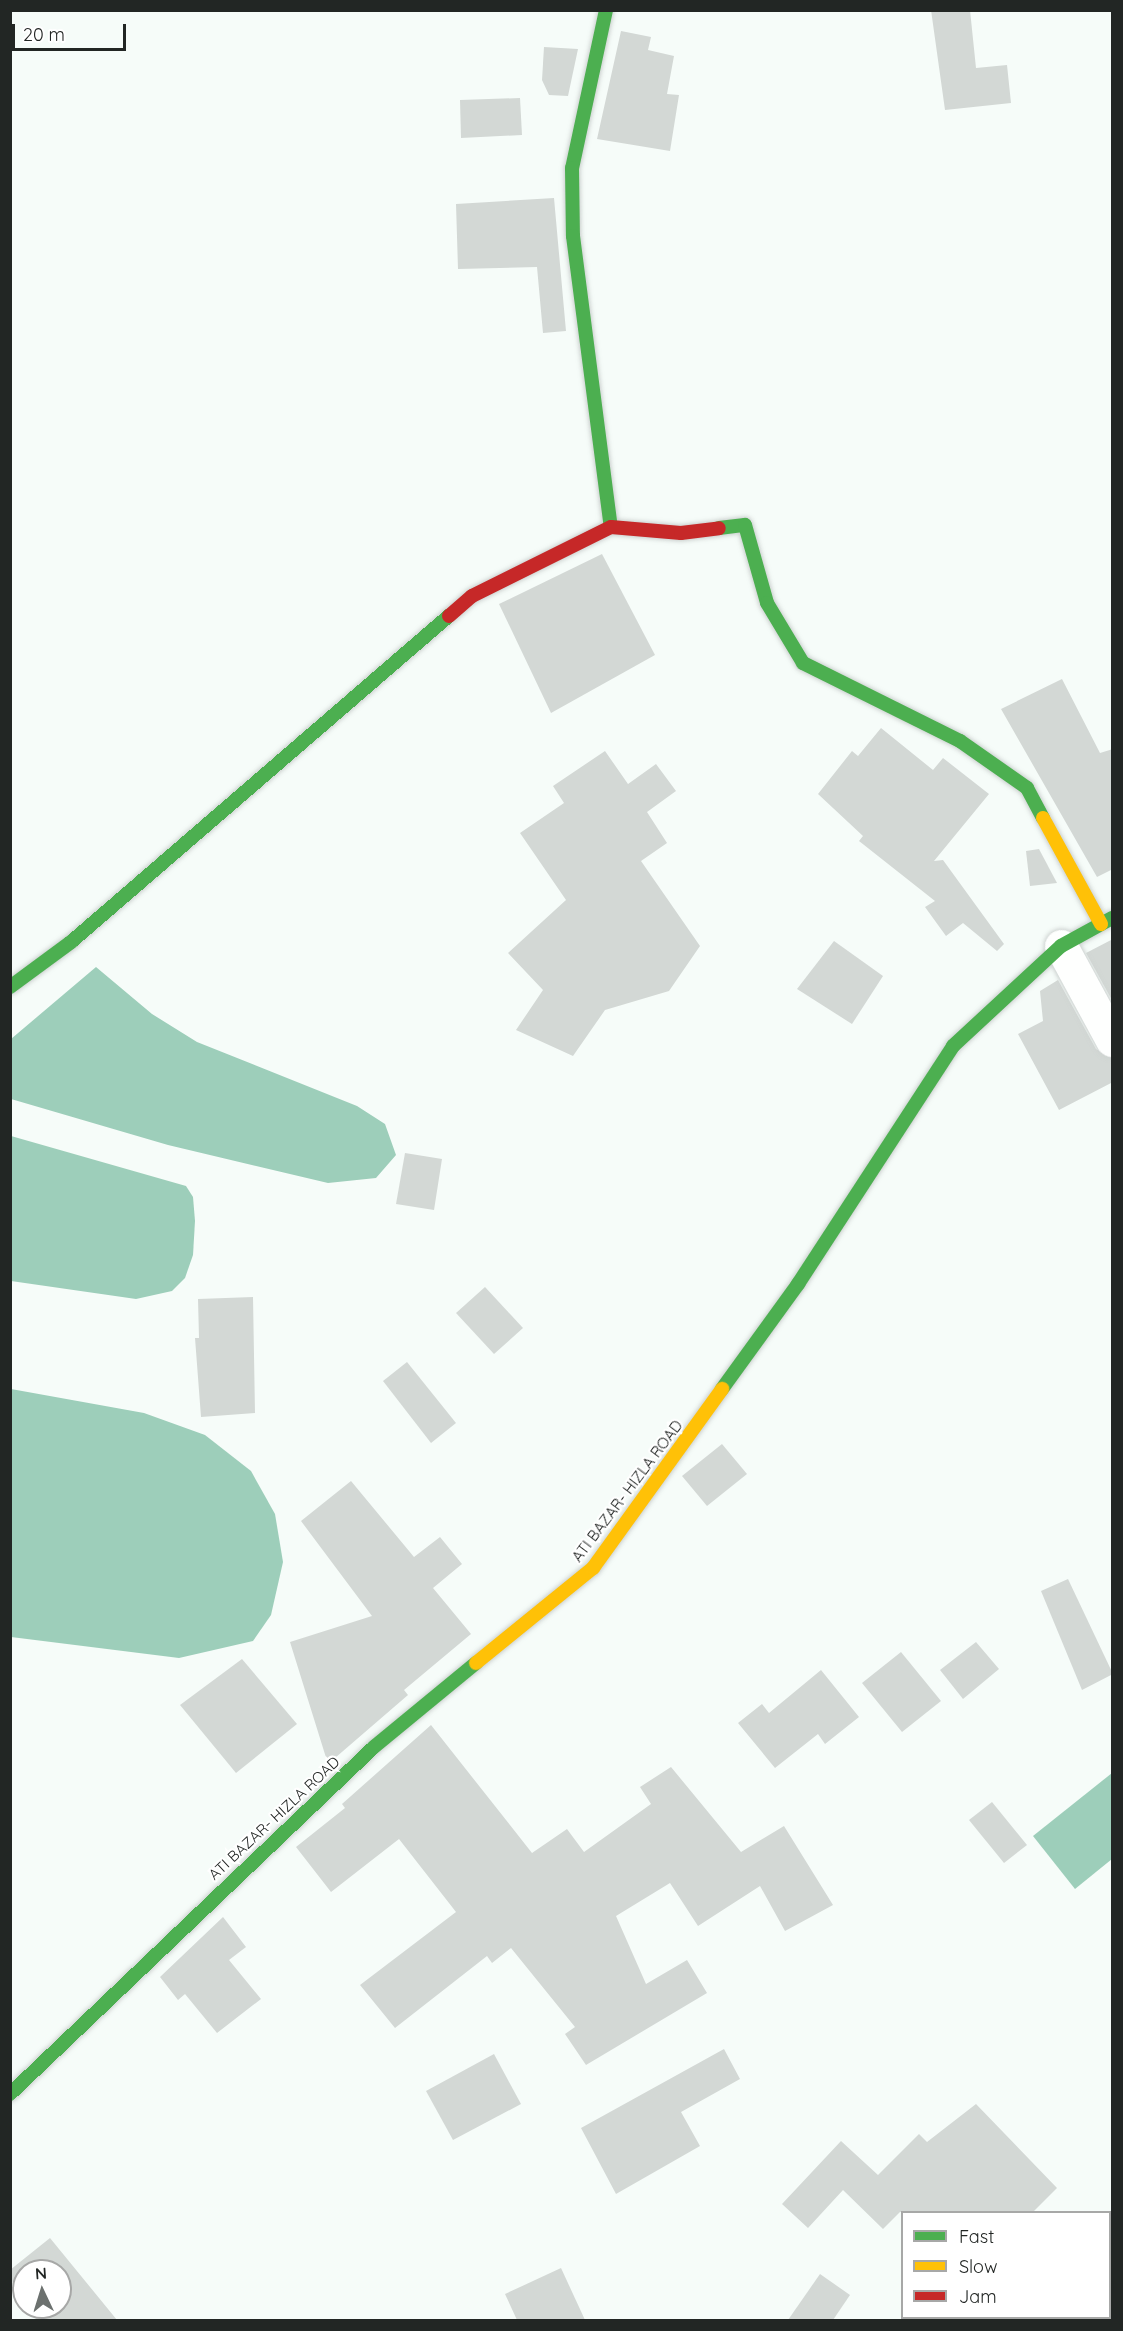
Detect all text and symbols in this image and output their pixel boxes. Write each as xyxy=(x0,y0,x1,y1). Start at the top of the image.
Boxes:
scale bar xyxy=(15,12,129,50)
text: 20 m xyxy=(23,23,65,46)
street label: ATI BAZAR- HIZLA ROAD xyxy=(568,1417,686,1565)
street label: ATI BAZAR- HIZLA ROAD xyxy=(205,1753,343,1883)
legend xyxy=(901,2211,1111,2319)
text: Fast xyxy=(959,2225,994,2248)
text: Slow xyxy=(959,2255,997,2278)
north arrow xyxy=(12,2259,72,2319)
text: N xyxy=(34,2263,47,2283)
text: Jam xyxy=(959,2285,997,2308)

